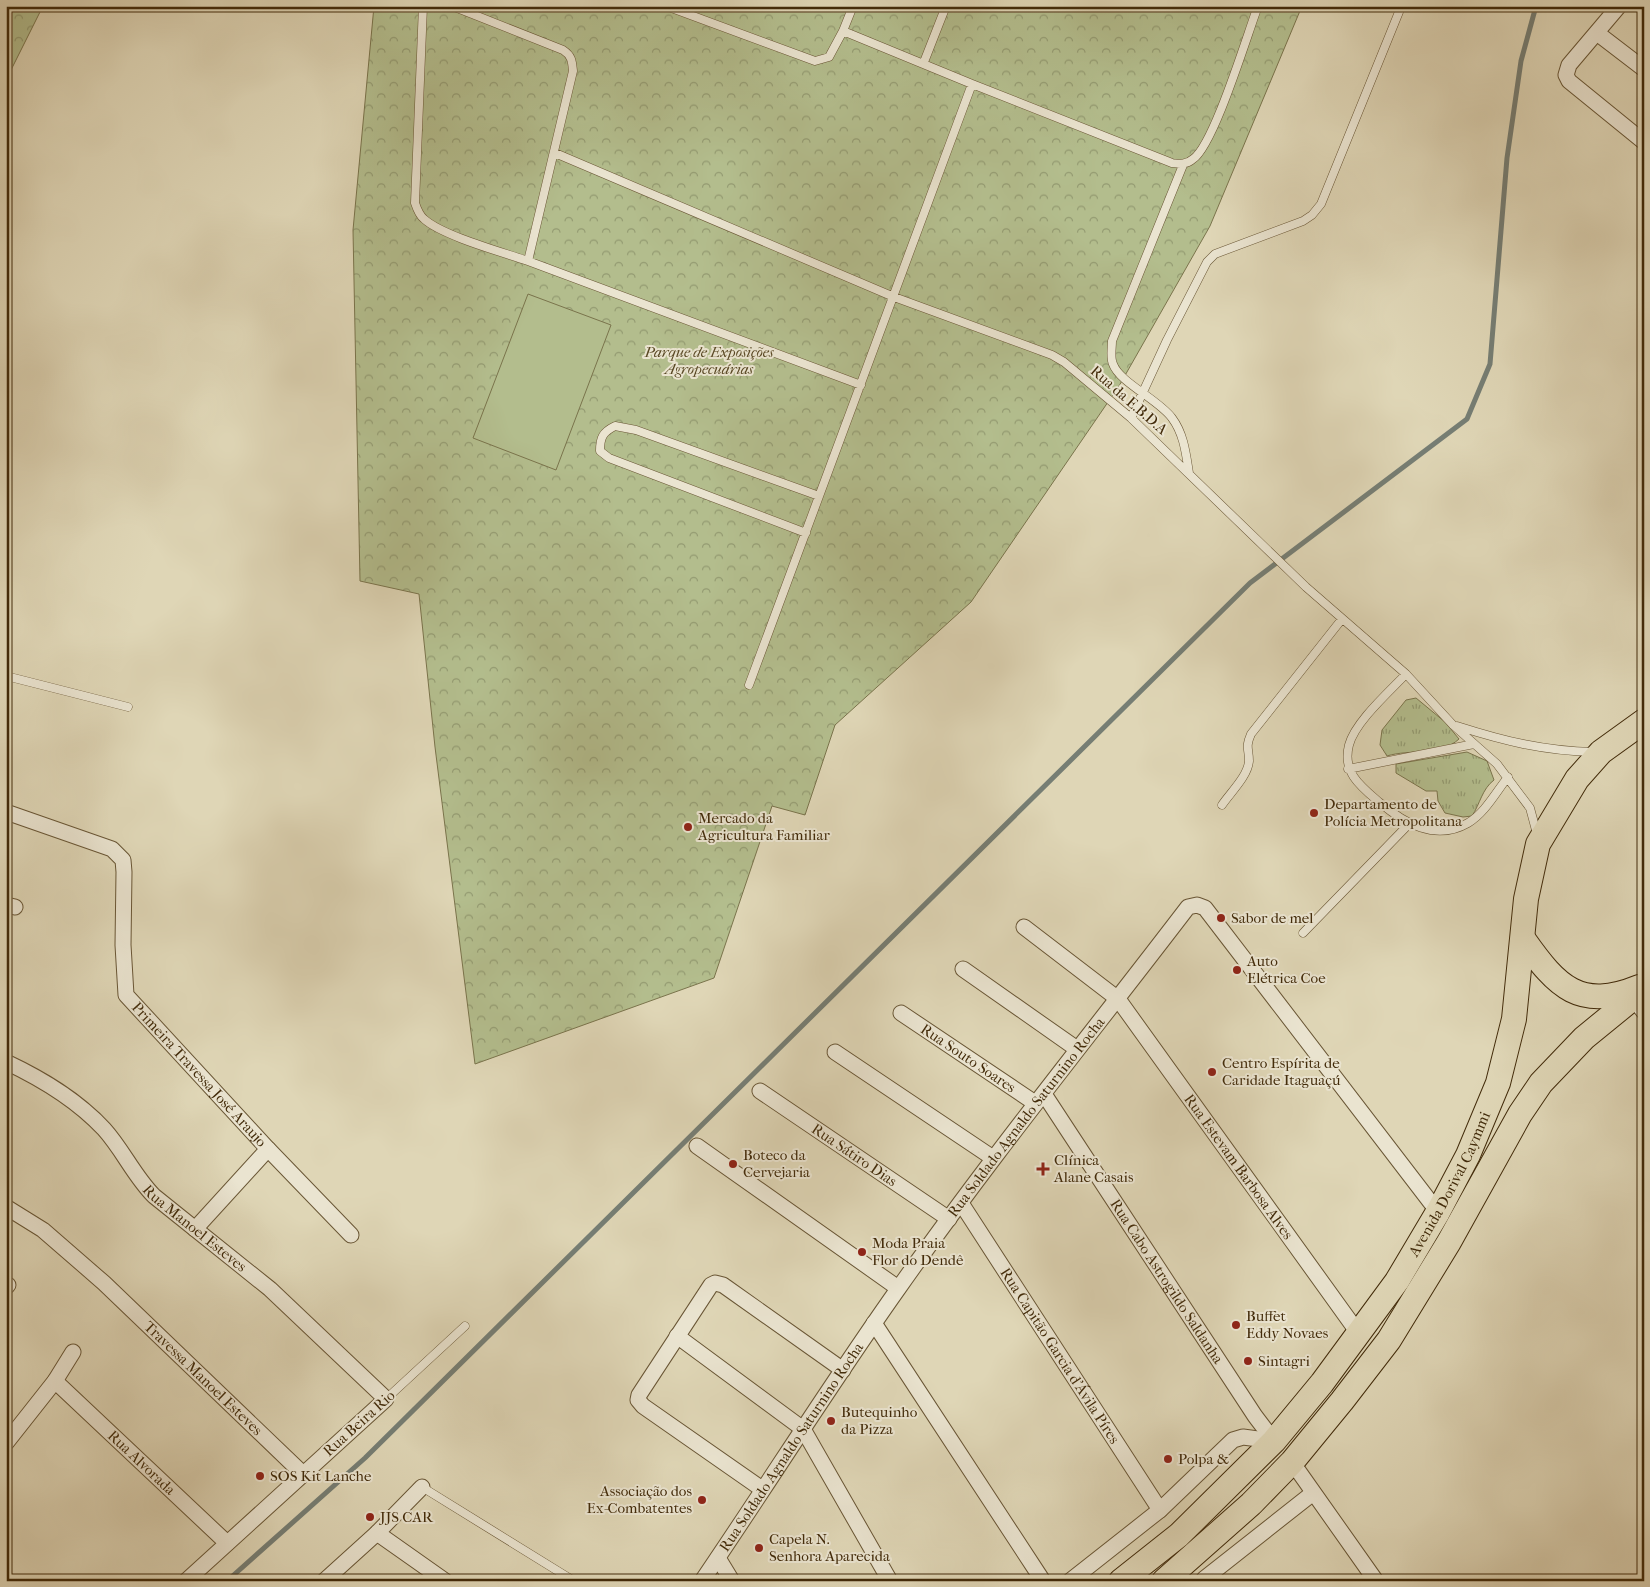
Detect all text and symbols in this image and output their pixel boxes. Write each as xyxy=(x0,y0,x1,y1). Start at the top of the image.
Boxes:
park label: Parque de Exposições Agropecuárias xyxy=(643,343,774,378)
street label: Rua da E.B.D.A xyxy=(1087,362,1171,439)
place label: Departamento de Polícia Metropolitana xyxy=(1324,795,1463,830)
marker: Departamento de Polícia Metropolitana xyxy=(1308,807,1320,819)
place label: Mercado da Agricultura Familiar xyxy=(697,809,830,844)
marker: Mercado da Agricultura Familiar xyxy=(682,821,694,833)
place label: Sabor de mel xyxy=(1231,909,1313,927)
marker: Sabor de mel xyxy=(1215,912,1227,924)
place label: Auto Elétrica Coe xyxy=(1246,952,1326,987)
marker: Auto Elétrica Coe xyxy=(1231,964,1243,976)
street label: Primeira Travessa José Araujo xyxy=(128,998,271,1151)
street label: Rua Soldado Agnaldo Saturnino Rocha xyxy=(944,1013,1109,1221)
street label: Rua Souto Soares xyxy=(917,1020,1020,1097)
place label: Centro Espírita de Caridade Itaguaçú xyxy=(1222,1054,1341,1089)
marker: Centro Espírita de Caridade Itaguaçú xyxy=(1206,1066,1218,1078)
street label: Rua Estevam Barbosa Alves xyxy=(1180,1090,1297,1243)
street label: Avenida Dorival Caymmi xyxy=(1404,1108,1494,1261)
street label: Rua Sátiro Dias xyxy=(808,1120,901,1190)
place label: Boteco da Cervejaria xyxy=(743,1146,811,1181)
place label: Clínica Alane Casais xyxy=(1053,1151,1134,1186)
marker: Boteco da Cervejaria xyxy=(727,1158,739,1170)
marker: Clínica Alane Casais xyxy=(1036,1162,1050,1176)
street label: Rua Manoel Esteves xyxy=(139,1181,251,1276)
street label: Rua Cabo Astrogildo Saldanha xyxy=(1106,1196,1228,1368)
place label: Moda Praia Flor do Dendê xyxy=(872,1234,964,1269)
marker: Moda Praia Flor do Dendê xyxy=(856,1246,868,1258)
street label: Rua Capitão Garcia d'Ávila Píres xyxy=(996,1264,1124,1448)
place label: Buffet Eddy Novaes xyxy=(1246,1307,1329,1342)
street label: Travessa Manoel Esteves xyxy=(140,1317,267,1440)
marker: Buffet Eddy Novaes xyxy=(1230,1319,1242,1331)
street label: Rua Soldado Agnaldo Saturnino Rocha xyxy=(715,1338,868,1555)
place label: Sintagri xyxy=(1258,1352,1310,1370)
marker: Sintagri xyxy=(1242,1355,1254,1367)
street label: Rua Beira Rio xyxy=(319,1386,399,1460)
place label: Butequinho da Pizza xyxy=(841,1403,918,1438)
marker: Butequinho da Pizza xyxy=(825,1415,837,1427)
street label: Rua Alvorada xyxy=(104,1427,180,1499)
place label: Polpa & xyxy=(1178,1450,1229,1468)
marker: Polpa & xyxy=(1162,1453,1174,1465)
place label: SOS Kit Lanche xyxy=(270,1467,372,1485)
marker: SOS Kit Lanche xyxy=(254,1470,266,1482)
place label: Associação dos Ex-Combatentes xyxy=(587,1482,692,1517)
marker: Associação dos Ex-Combatentes xyxy=(696,1494,708,1506)
place label: JJS CAR xyxy=(379,1508,434,1526)
marker: JJS CAR xyxy=(364,1511,376,1523)
place label: Capela N. Senhora Aparecida xyxy=(769,1530,891,1565)
marker: Capela N. Senhora Aparecida xyxy=(753,1542,765,1554)

